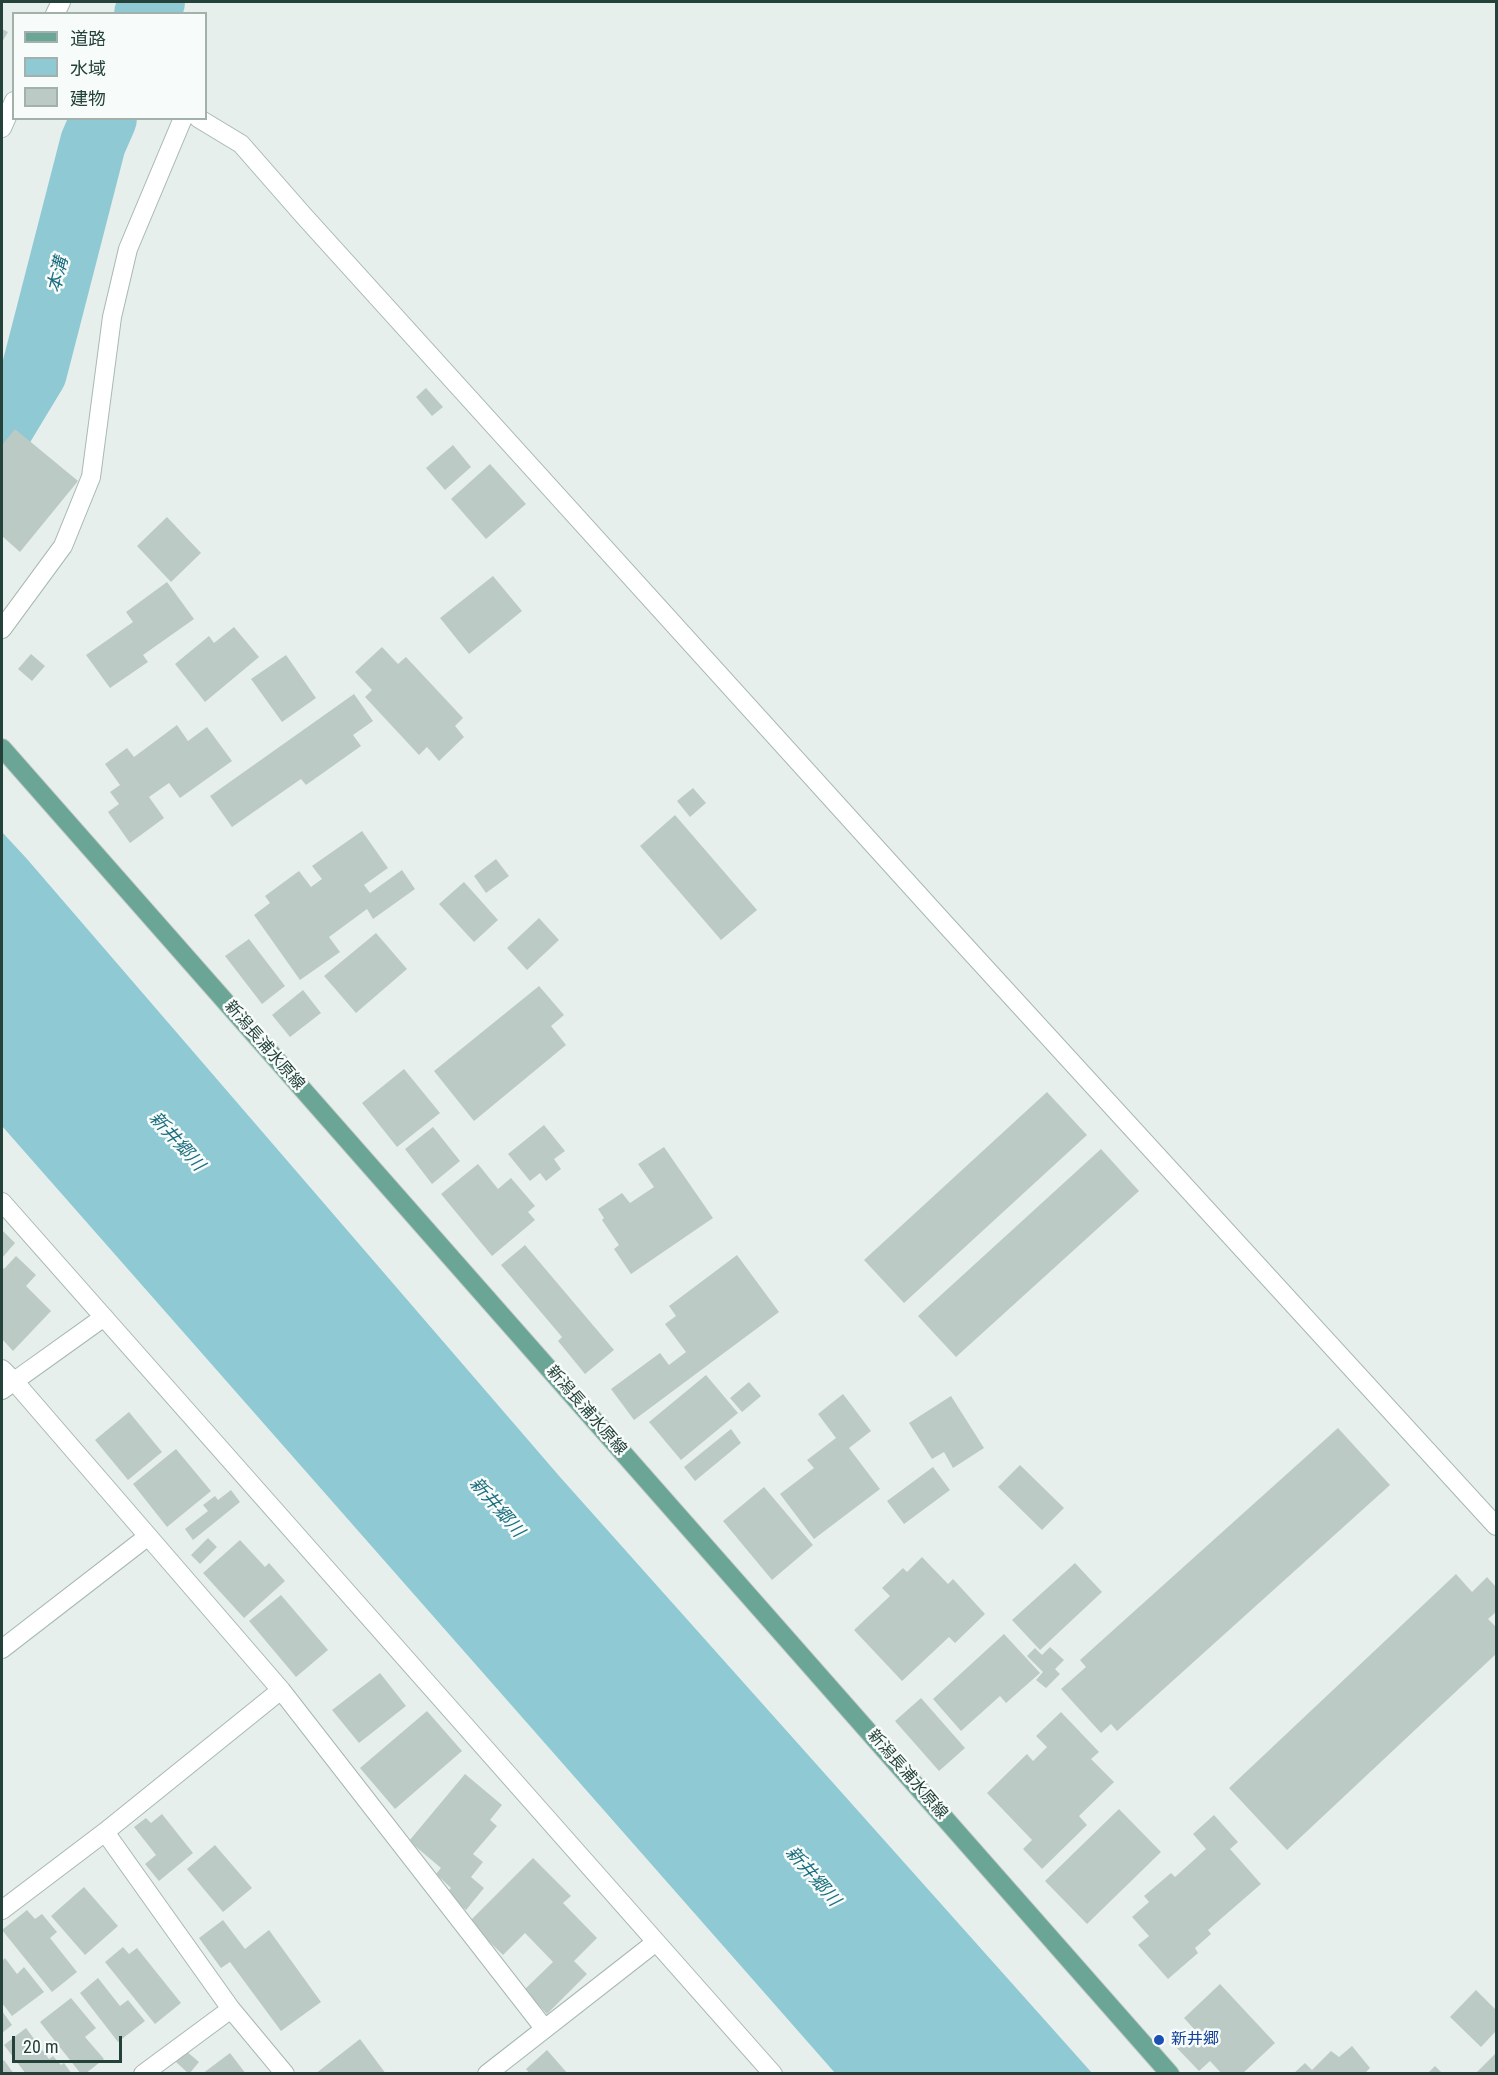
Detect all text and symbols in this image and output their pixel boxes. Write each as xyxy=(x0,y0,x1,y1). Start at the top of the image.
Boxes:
legend xyxy=(12,12,207,120)
text: 道路 xyxy=(70,28,106,49)
text: 水域 xyxy=(70,58,106,79)
text: 建物 xyxy=(70,88,106,109)
water label: 本溝 xyxy=(44,255,74,295)
street label: 新潟長浦水原線 xyxy=(220,997,308,1095)
water label: 新井郷川 xyxy=(144,1108,208,1176)
street label: 新潟長浦水原線 xyxy=(542,1362,630,1460)
water label: 新井郷川 xyxy=(464,1474,528,1542)
street label: 新潟長浦水原線 xyxy=(863,1726,951,1824)
water label: 新井郷川 xyxy=(780,1843,844,1911)
scale bar xyxy=(15,2024,124,2062)
place label: 新井郷 xyxy=(1171,2030,1219,2050)
marker: 新井郷 xyxy=(1152,2033,1166,2047)
text: 20 m xyxy=(23,2036,58,2057)

